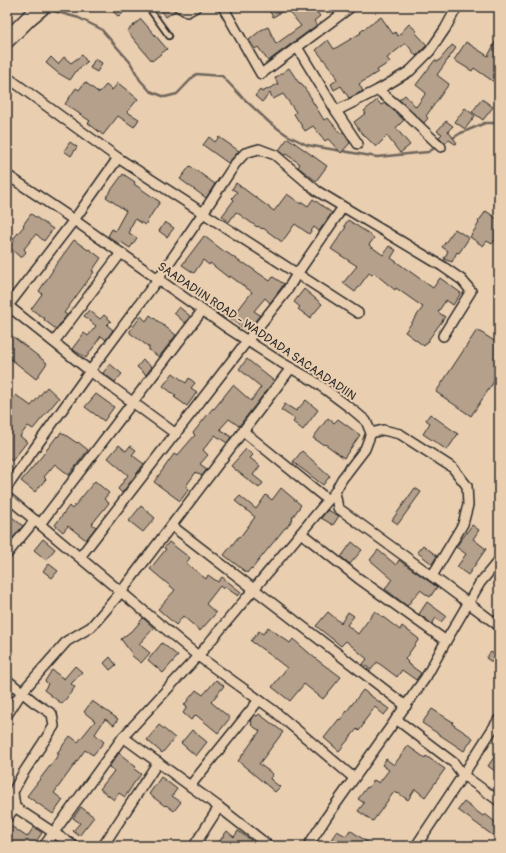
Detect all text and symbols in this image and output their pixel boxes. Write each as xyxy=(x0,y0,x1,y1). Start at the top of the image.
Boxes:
street label: SAADADIIN ROAD - WADDADA SACAADADIIN xyxy=(154,259,359,404)

